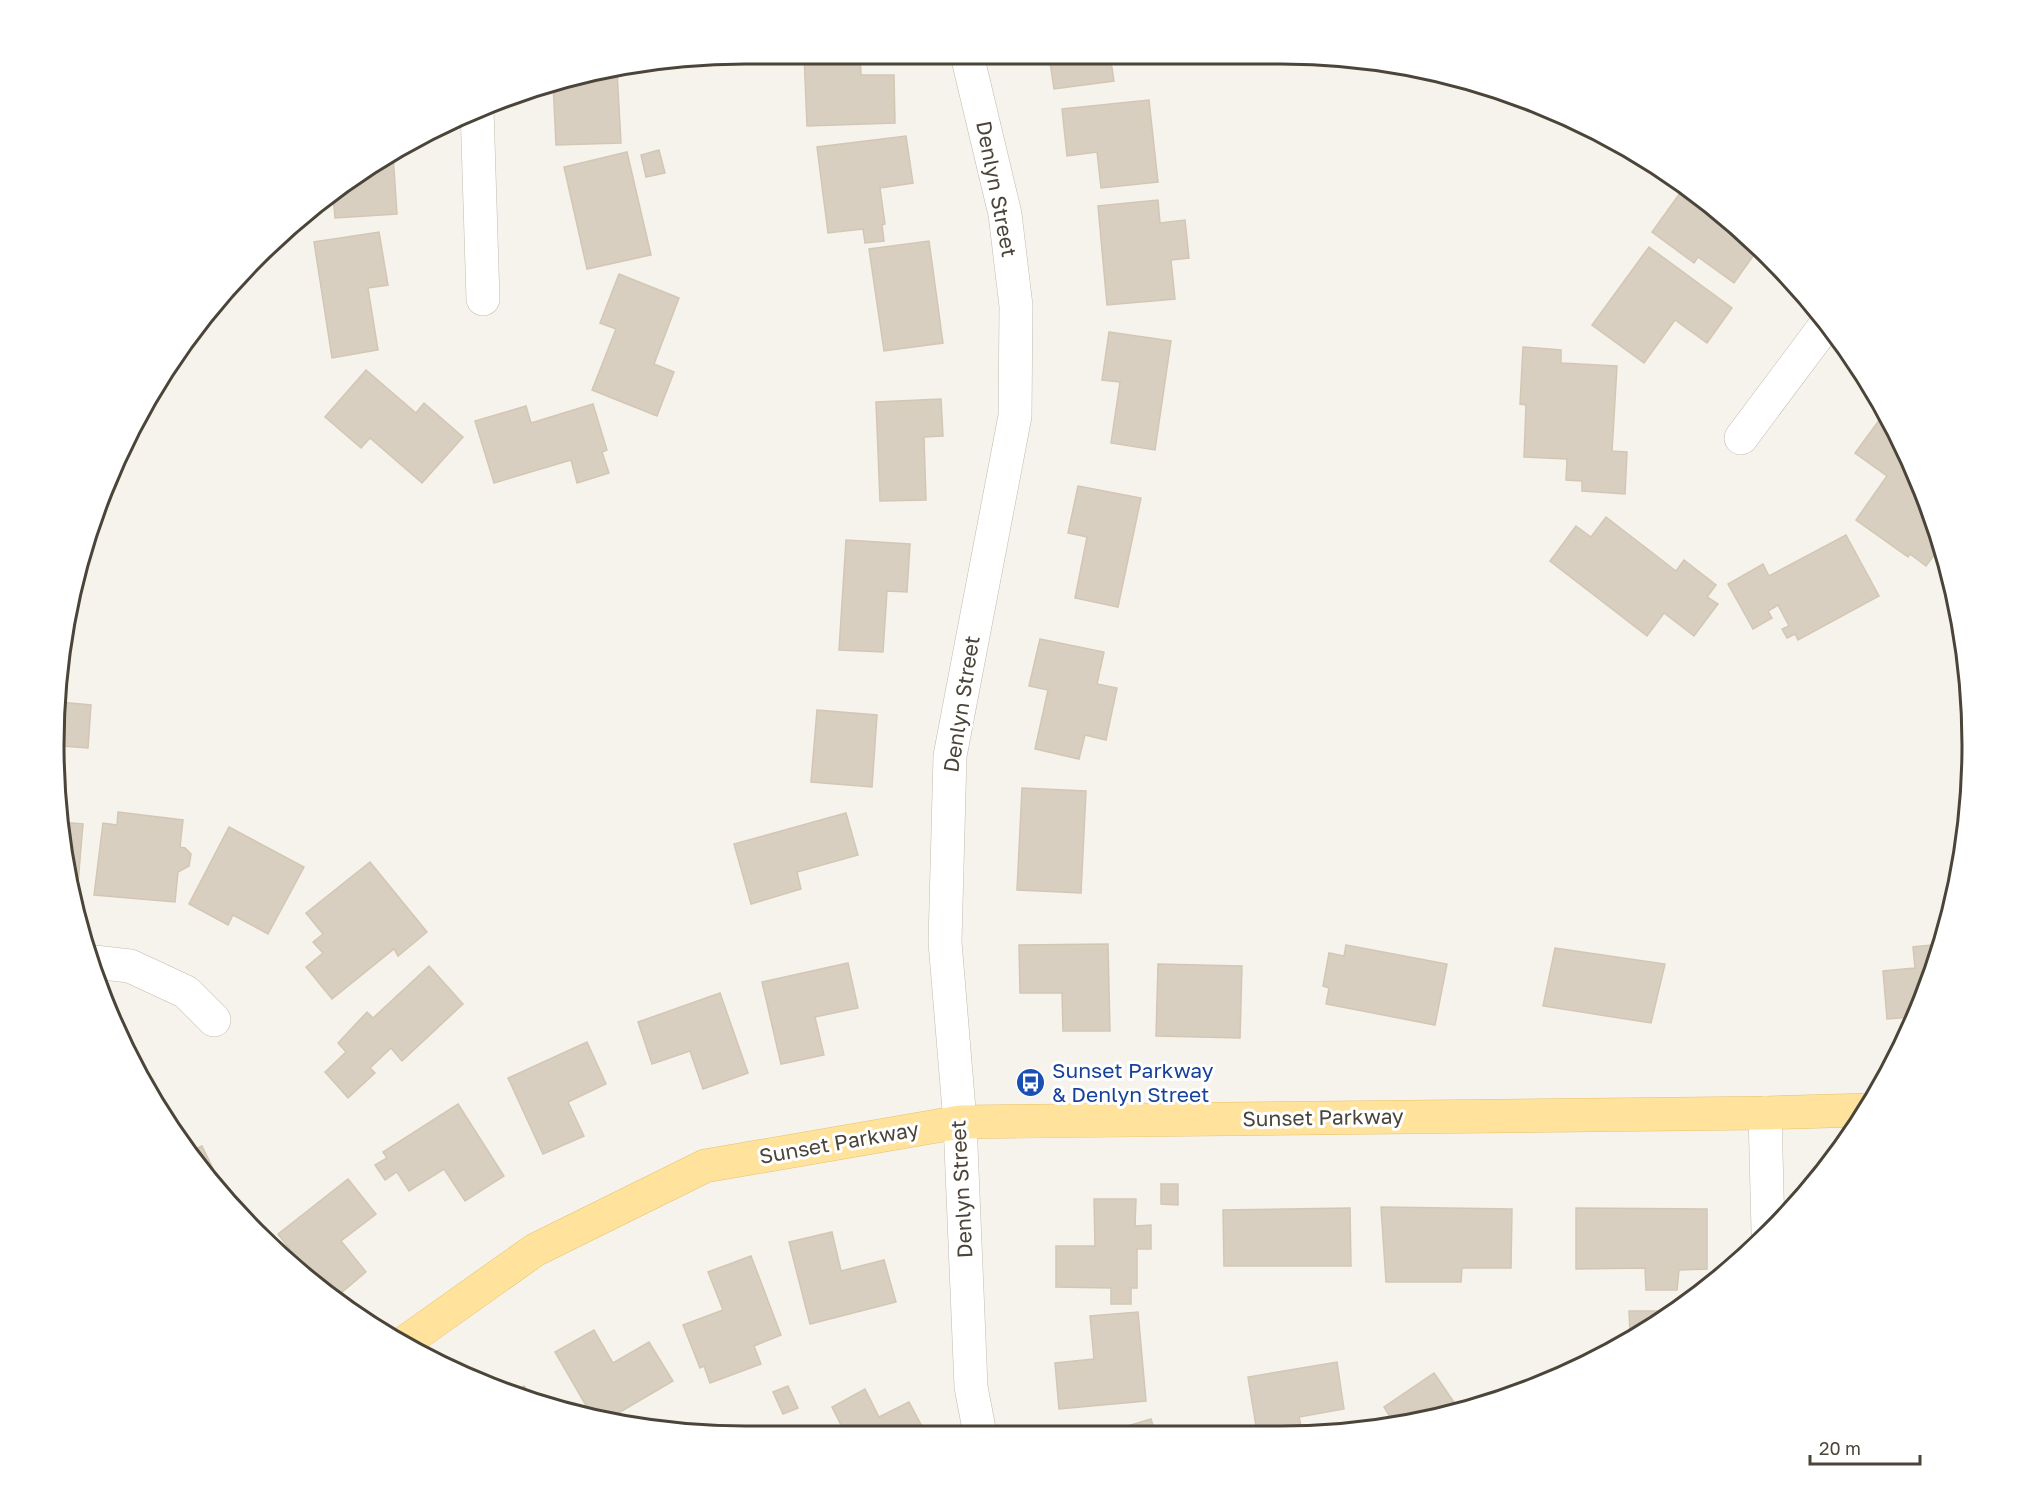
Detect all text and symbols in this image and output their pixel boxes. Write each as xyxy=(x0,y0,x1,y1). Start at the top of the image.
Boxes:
street label: Denlyn Street xyxy=(971,119,1023,259)
street label: Denlyn Street xyxy=(937,634,985,774)
place label: Sunset Parkway & Denlyn Street xyxy=(1052,1057,1214,1107)
bus stop icon: Sunset Parkway & Denlyn Street xyxy=(1015,1067,1047,1099)
street label: Sunset Parkway xyxy=(1242,1103,1404,1131)
street label: Sunset Parkway xyxy=(757,1115,921,1169)
street label: Denlyn Street xyxy=(944,1119,978,1259)
scale bar xyxy=(1810,1428,1920,1466)
text: 20 m xyxy=(1819,1437,1861,1459)

